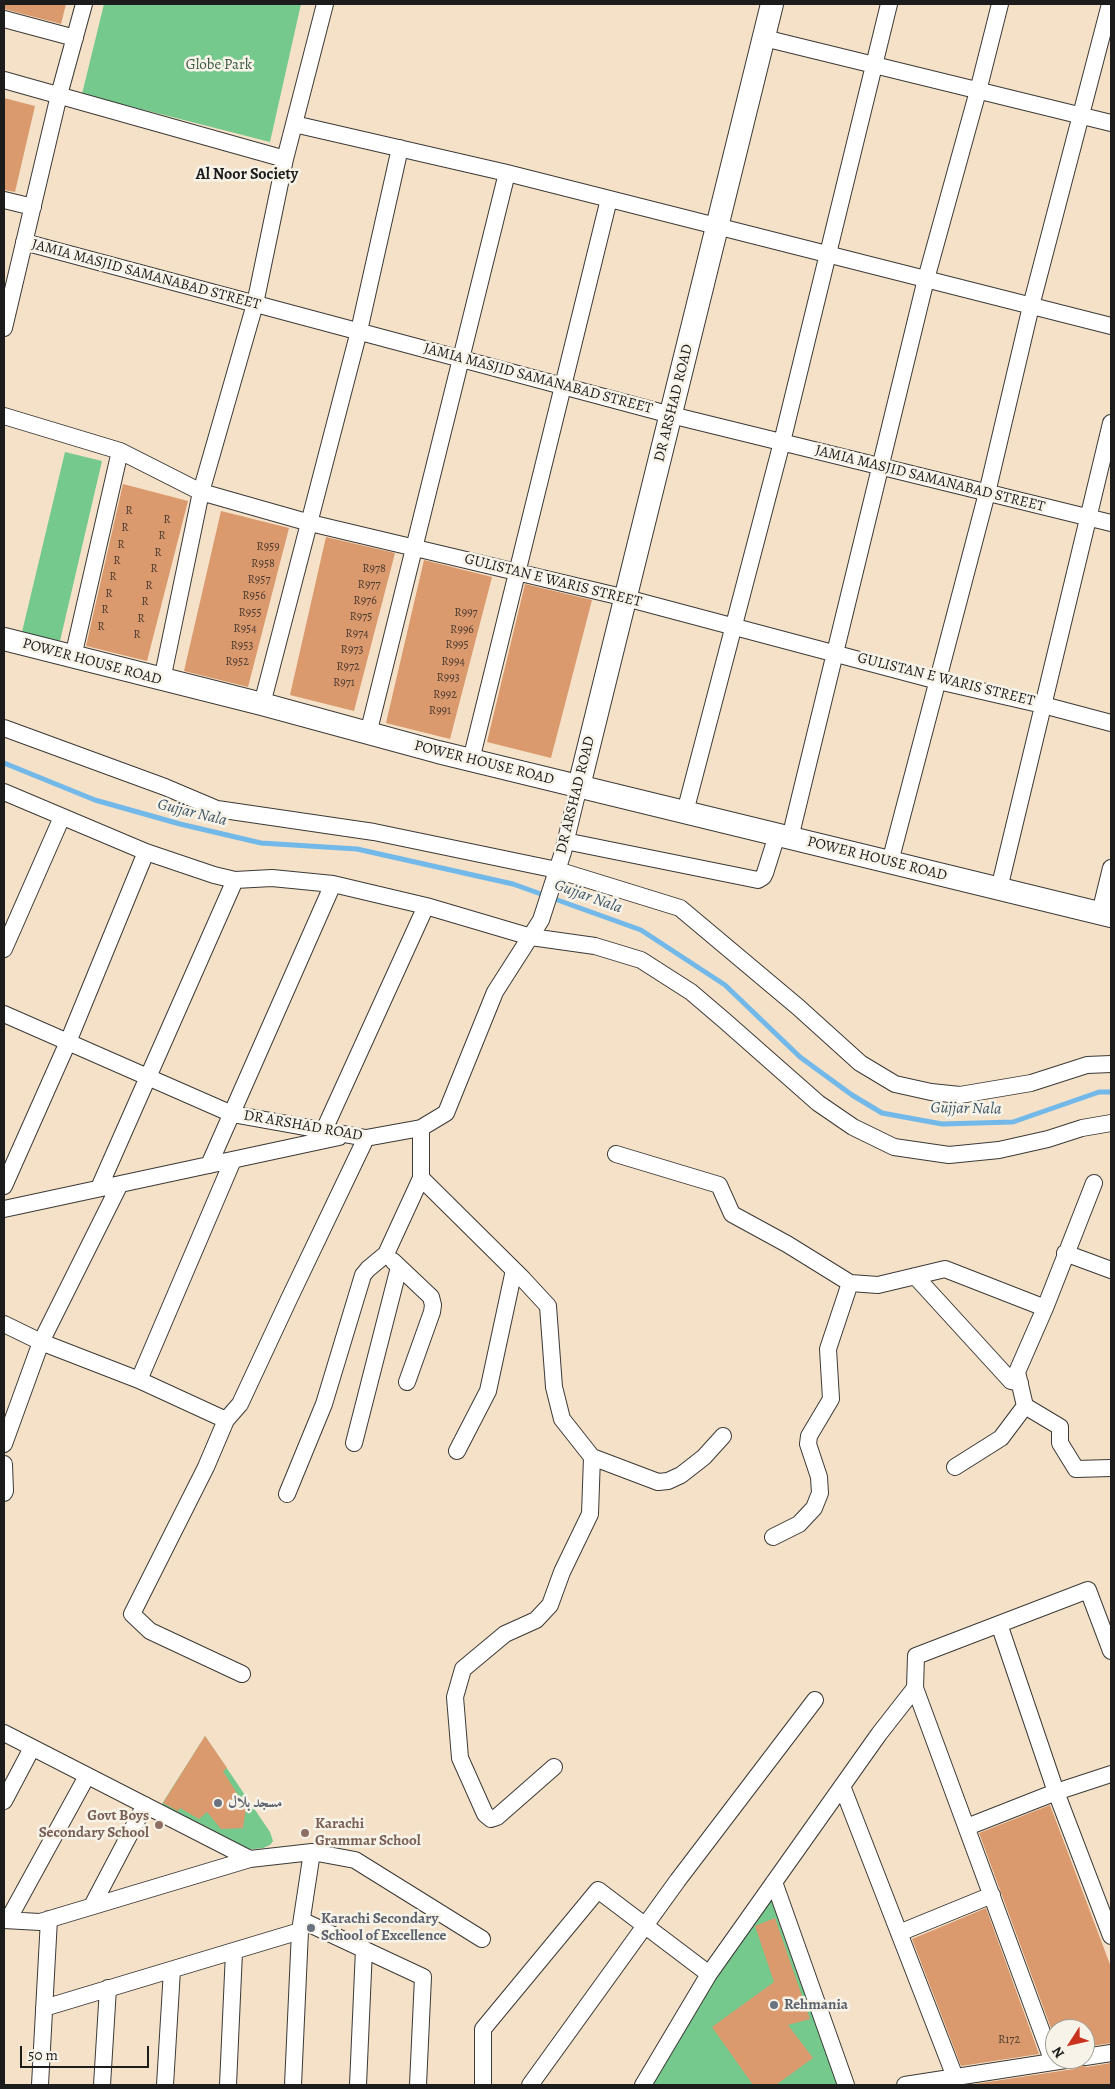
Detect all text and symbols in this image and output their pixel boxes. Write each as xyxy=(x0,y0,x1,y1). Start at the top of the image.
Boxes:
park label: Globe Park xyxy=(186,56,252,74)
district label: Al Noor Society xyxy=(196,165,298,185)
street label: JAMIA MASJID SAMANABAD STREET xyxy=(30,236,262,314)
street label: JAMIA MASJID SAMANABAD STREET xyxy=(422,340,654,418)
street label: DR ARSHAD ROAD xyxy=(651,342,697,464)
street label: JAMIA MASJID SAMANABAD STREET xyxy=(813,442,1047,516)
house number: R xyxy=(125,504,133,518)
house number: R xyxy=(163,513,171,527)
house number: R xyxy=(121,521,129,535)
house number: R xyxy=(158,529,166,543)
house number: R xyxy=(117,538,125,552)
house number: R959 xyxy=(256,540,280,554)
house number: R xyxy=(154,546,162,560)
street label: GULISTAN E WARIS STREET xyxy=(463,550,643,612)
house number: R xyxy=(113,554,121,568)
house number: R958 xyxy=(251,557,275,571)
house number: R xyxy=(150,562,158,576)
house number: R978 xyxy=(362,562,386,576)
house number: R xyxy=(109,570,117,584)
house number: R957 xyxy=(248,573,270,587)
house number: R977 xyxy=(358,578,380,592)
house number: R xyxy=(145,579,153,593)
house number: R xyxy=(105,587,113,601)
house number: R956 xyxy=(242,589,266,603)
house number: R976 xyxy=(353,594,377,608)
house number: R xyxy=(141,595,149,609)
house number: R xyxy=(101,603,109,617)
house number: R955 xyxy=(238,606,262,620)
house number: R997 xyxy=(454,606,478,620)
house number: R975 xyxy=(350,610,372,624)
house number: R xyxy=(137,612,145,626)
house number: R xyxy=(97,620,105,634)
house number: R954 xyxy=(233,622,257,636)
house number: R996 xyxy=(450,623,474,637)
house number: R974 xyxy=(345,627,369,641)
house number: R xyxy=(133,628,141,642)
street label: POWER HOUSE ROAD xyxy=(20,635,164,689)
house number: R995 xyxy=(445,638,469,652)
house number: R953 xyxy=(231,639,253,653)
house number: R973 xyxy=(341,643,363,657)
street label: GULISTAN E WARIS STREET xyxy=(856,649,1036,711)
house number: R952 xyxy=(225,655,249,669)
house number: R994 xyxy=(441,655,465,669)
house number: R972 xyxy=(336,660,360,674)
house number: R993 xyxy=(436,671,460,685)
house number: R971 xyxy=(333,676,355,690)
house number: R992 xyxy=(433,688,457,702)
house number: R991 xyxy=(429,704,451,718)
street label: DR ARSHAD ROAD xyxy=(553,734,599,856)
street label: POWER HOUSE ROAD xyxy=(412,737,556,789)
water label: Gujjar Nala xyxy=(155,795,229,831)
street label: POWER HOUSE ROAD xyxy=(805,833,949,885)
water label: Gujjar Nala xyxy=(552,876,624,918)
water label: Gujjar Nala xyxy=(931,1099,1001,1119)
street label: DR ARSHAD ROAD xyxy=(242,1107,364,1145)
place label: مسجد بلال xyxy=(228,1794,282,1812)
marker: مسجد بلال xyxy=(212,1797,224,1809)
place label: Govt Boys Secondary School xyxy=(39,1807,149,1842)
place label: Karachi Grammar School xyxy=(315,1815,421,1850)
marker: Govt Boys Secondary School xyxy=(153,1819,165,1831)
marker: Karachi Grammar School xyxy=(299,1827,311,1839)
place label: Karachi Secondary School of Excellence xyxy=(321,1910,447,1945)
marker: Karachi Secondary School of Excellence xyxy=(305,1922,317,1934)
place label: Rehmania xyxy=(784,1996,848,2014)
marker: Rehmania xyxy=(768,1999,780,2011)
north arrow xyxy=(1045,2019,1095,2069)
house number: R172 xyxy=(998,2033,1020,2047)
scale bar xyxy=(22,2036,151,2068)
text: N xyxy=(1047,2043,1069,2062)
text: 50 m xyxy=(28,2045,58,2065)

